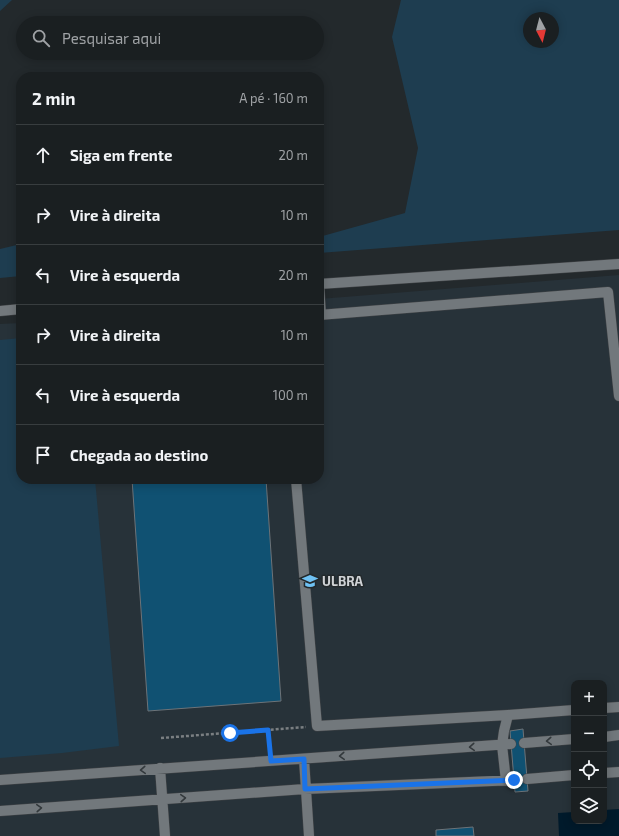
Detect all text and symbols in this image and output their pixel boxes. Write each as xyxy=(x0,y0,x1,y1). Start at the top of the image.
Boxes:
north arrow xyxy=(523,12,559,48)
search box xyxy=(16,16,324,60)
icon: search xyxy=(30,27,52,49)
text: Pesquisar aqui xyxy=(62,29,161,47)
text: 2 min xyxy=(32,88,75,108)
text: A pé · 160 m xyxy=(239,90,308,106)
icon: ahead xyxy=(32,144,54,166)
text: Siga em frente xyxy=(70,146,172,164)
text: 20 m xyxy=(279,147,308,163)
icon: right xyxy=(32,204,54,226)
text: Vire à direita xyxy=(70,206,160,224)
text: 10 m xyxy=(281,207,308,223)
icon: left xyxy=(32,264,54,286)
text: Vire à esquerda xyxy=(70,266,180,284)
text: 20 m xyxy=(279,267,308,283)
icon: right xyxy=(32,324,54,346)
text: Vire à direita xyxy=(70,326,160,344)
text: 10 m xyxy=(281,327,308,343)
icon: left xyxy=(32,384,54,406)
text: Vire à esquerda xyxy=(70,386,180,404)
text: 100 m xyxy=(273,387,308,403)
icon: arrive xyxy=(32,444,54,466)
text: Chegada ao destino xyxy=(70,446,208,464)
school or university icon: ULBRA xyxy=(301,572,319,590)
place label: ULBRA xyxy=(322,573,364,589)
map controls xyxy=(571,680,607,824)
button: + xyxy=(571,680,607,716)
button: − xyxy=(571,716,607,752)
route start xyxy=(221,724,239,742)
one-way arrow xyxy=(546,736,552,745)
one-way arrow xyxy=(469,742,475,751)
one-way arrow xyxy=(339,751,345,760)
button: locate xyxy=(571,752,607,788)
one-way arrow xyxy=(140,765,146,774)
route end xyxy=(505,771,523,789)
button: layers xyxy=(571,788,607,824)
one-way arrow xyxy=(180,793,186,802)
one-way arrow xyxy=(36,803,42,812)

